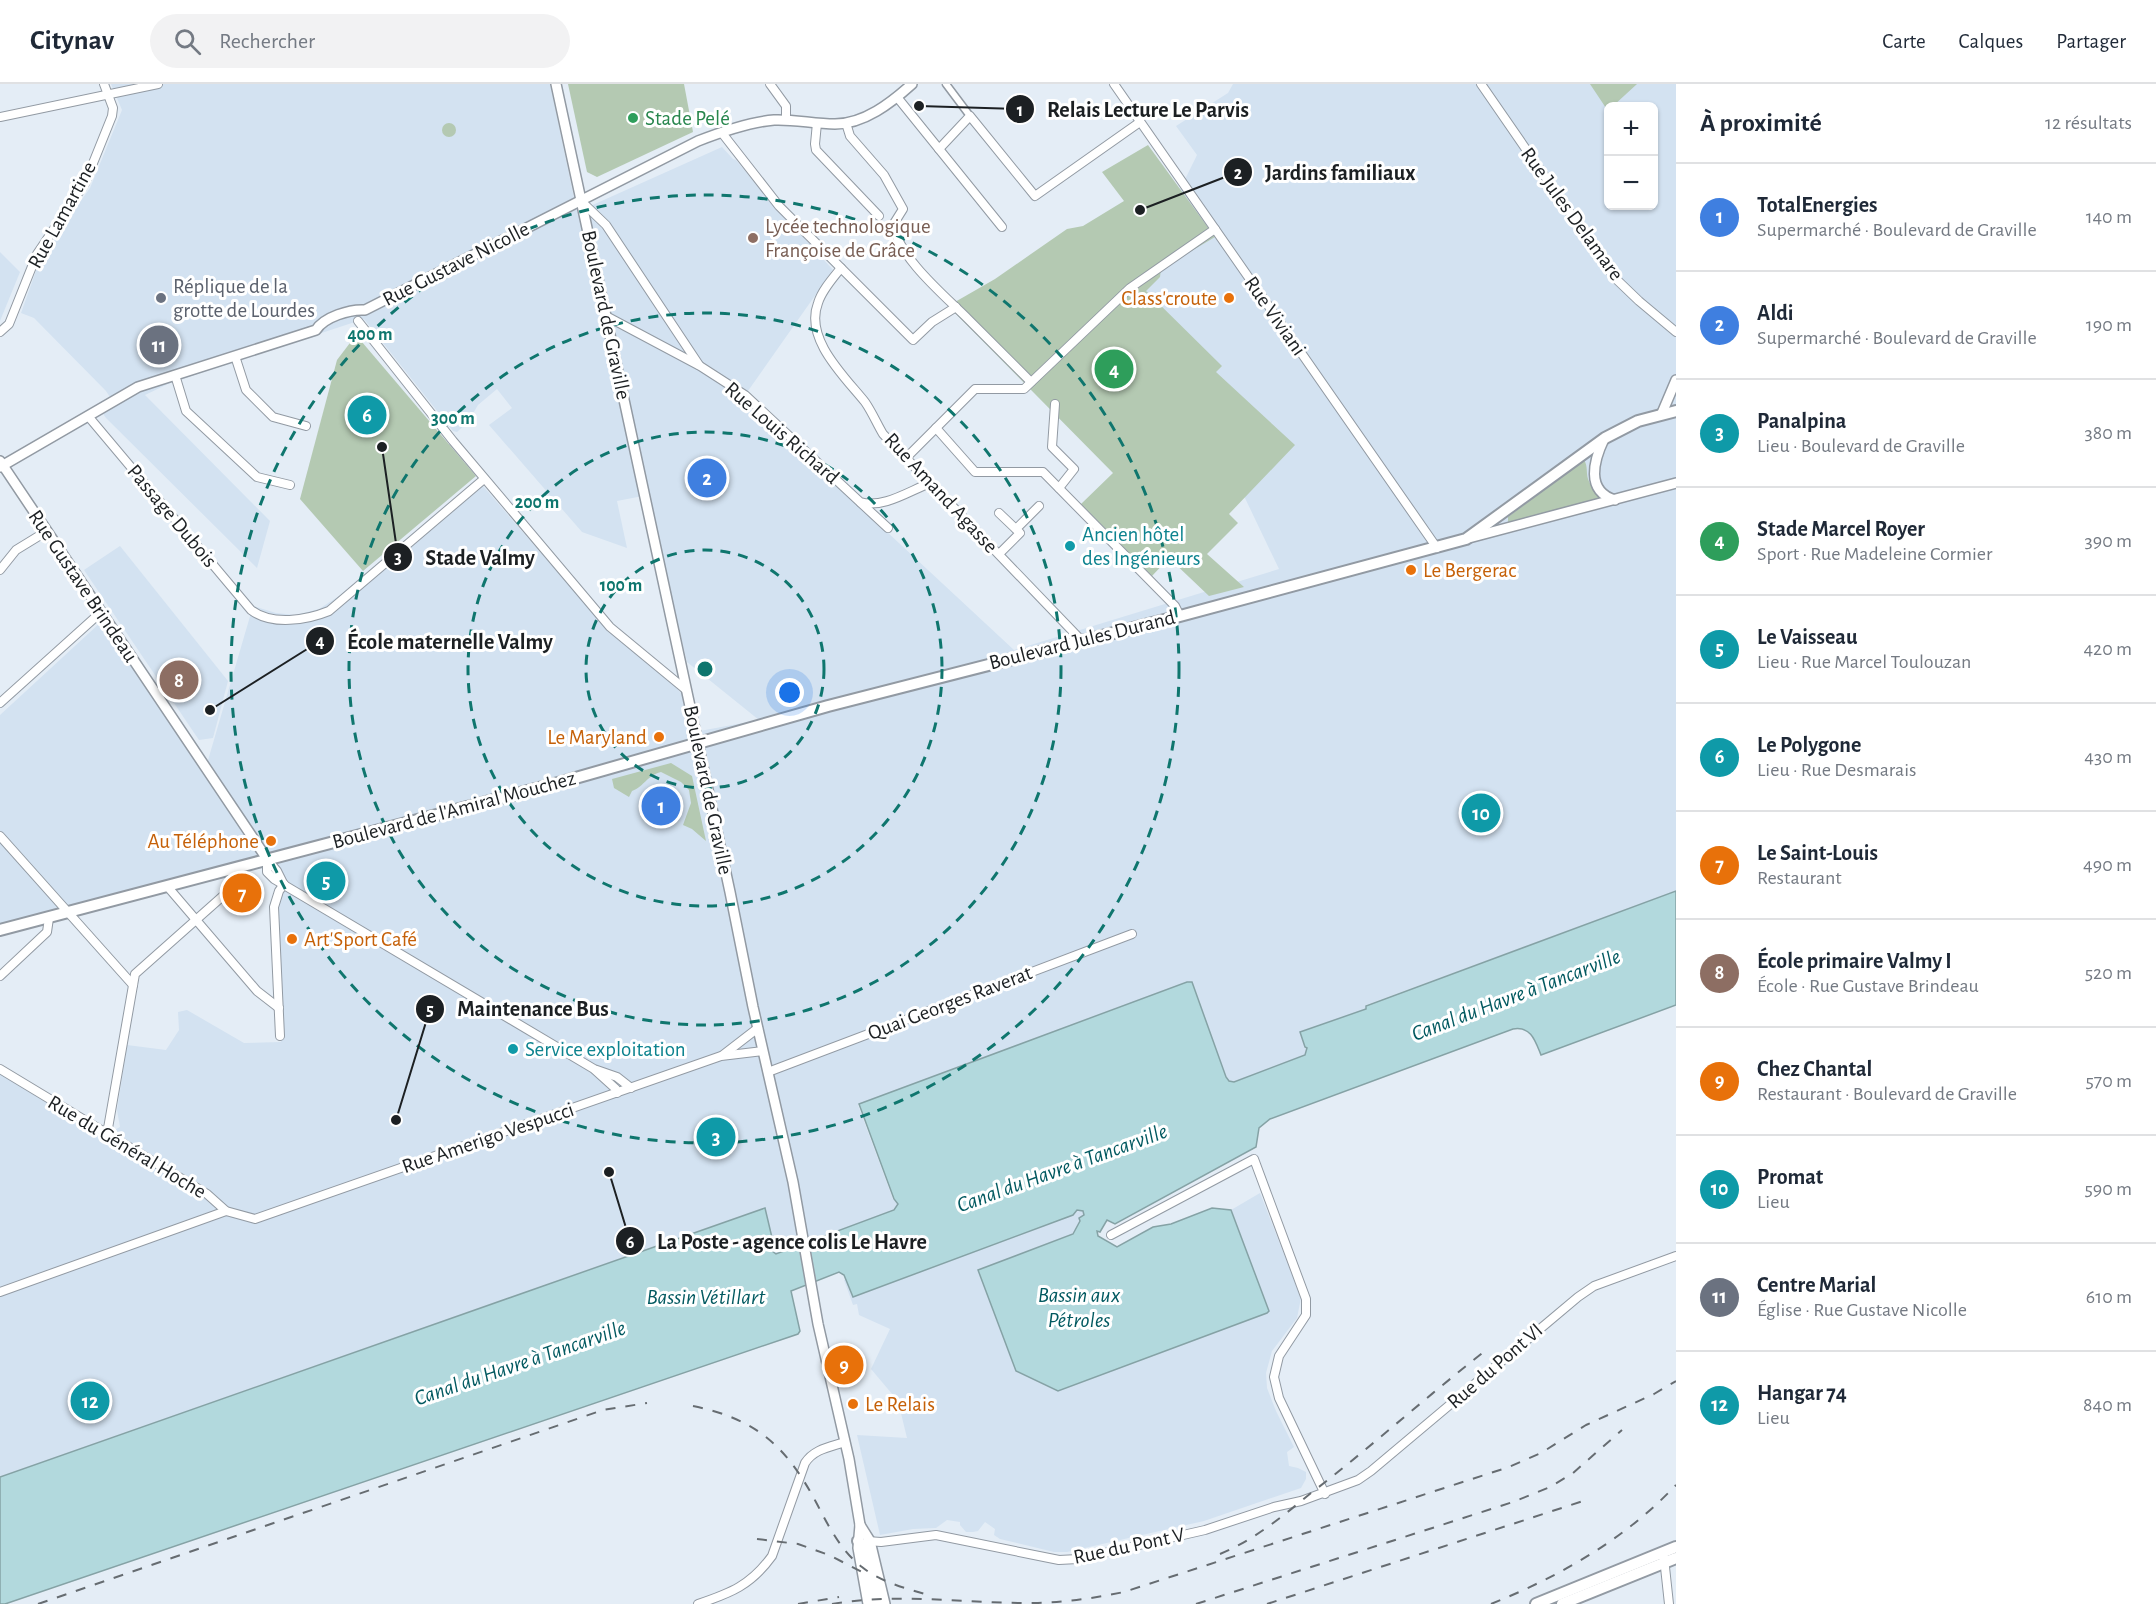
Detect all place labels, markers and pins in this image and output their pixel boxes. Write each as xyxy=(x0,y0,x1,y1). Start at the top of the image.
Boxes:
callout: Relais Lecture Le Parvis xyxy=(1005,89,1260,129)
place label: Stade Pelé xyxy=(645,108,730,129)
marker: Stade Pelé xyxy=(626,111,640,125)
callout: Jardins familiaux xyxy=(1223,152,1428,192)
place label: Lycée technologique Françoise de Grâce xyxy=(765,216,931,261)
marker: Lycée technologique Françoise de Grâce xyxy=(746,231,760,245)
place label: Réplique de la grotte de Lourdes xyxy=(173,276,315,321)
place label: Class'croute xyxy=(1121,288,1217,309)
marker: Réplique de la grotte de Lourdes xyxy=(154,291,168,305)
marker: Class'croute xyxy=(1222,291,1236,305)
pin: 11 xyxy=(140,322,178,368)
pin: 4 xyxy=(1094,346,1134,392)
pin: 6 xyxy=(348,392,386,438)
pin: 2 xyxy=(688,456,726,500)
place label: Ancien hôtel des Ingénieurs xyxy=(1082,524,1201,569)
callout: Stade Valmy xyxy=(383,537,547,577)
marker: Ancien hôtel des Ingénieurs xyxy=(1063,539,1077,553)
place label: Le Bergerac xyxy=(1423,560,1516,581)
marker: Le Bergerac xyxy=(1404,563,1418,577)
callout: École maternelle Valmy xyxy=(305,621,565,661)
pin: 8 xyxy=(160,658,198,702)
centre of rings xyxy=(695,659,715,679)
place label: Le Maryland xyxy=(547,727,647,748)
marker: Le Maryland xyxy=(652,730,666,744)
pin: 1 xyxy=(642,784,680,828)
pin: 10 xyxy=(1462,790,1500,836)
place label: Au Téléphone xyxy=(147,831,259,852)
marker: Au Téléphone xyxy=(264,834,278,848)
pin: 5 xyxy=(306,858,346,904)
pin: 7 xyxy=(222,870,262,916)
place label: Art'Sport Café xyxy=(304,929,417,950)
marker: Art'Sport Café xyxy=(285,932,299,946)
callout: Maintenance Bus xyxy=(415,989,621,1029)
place label: Service exploitation xyxy=(525,1039,686,1060)
marker: Service exploitation xyxy=(506,1042,520,1056)
pin: 3 xyxy=(696,1114,736,1160)
callout: La Poste - agence colis Le Havre xyxy=(615,1221,939,1261)
pin: 9 xyxy=(824,1342,864,1388)
pin: 12 xyxy=(70,1378,110,1424)
place label: Le Relais xyxy=(865,1394,935,1415)
marker: Le Relais xyxy=(846,1397,860,1411)

